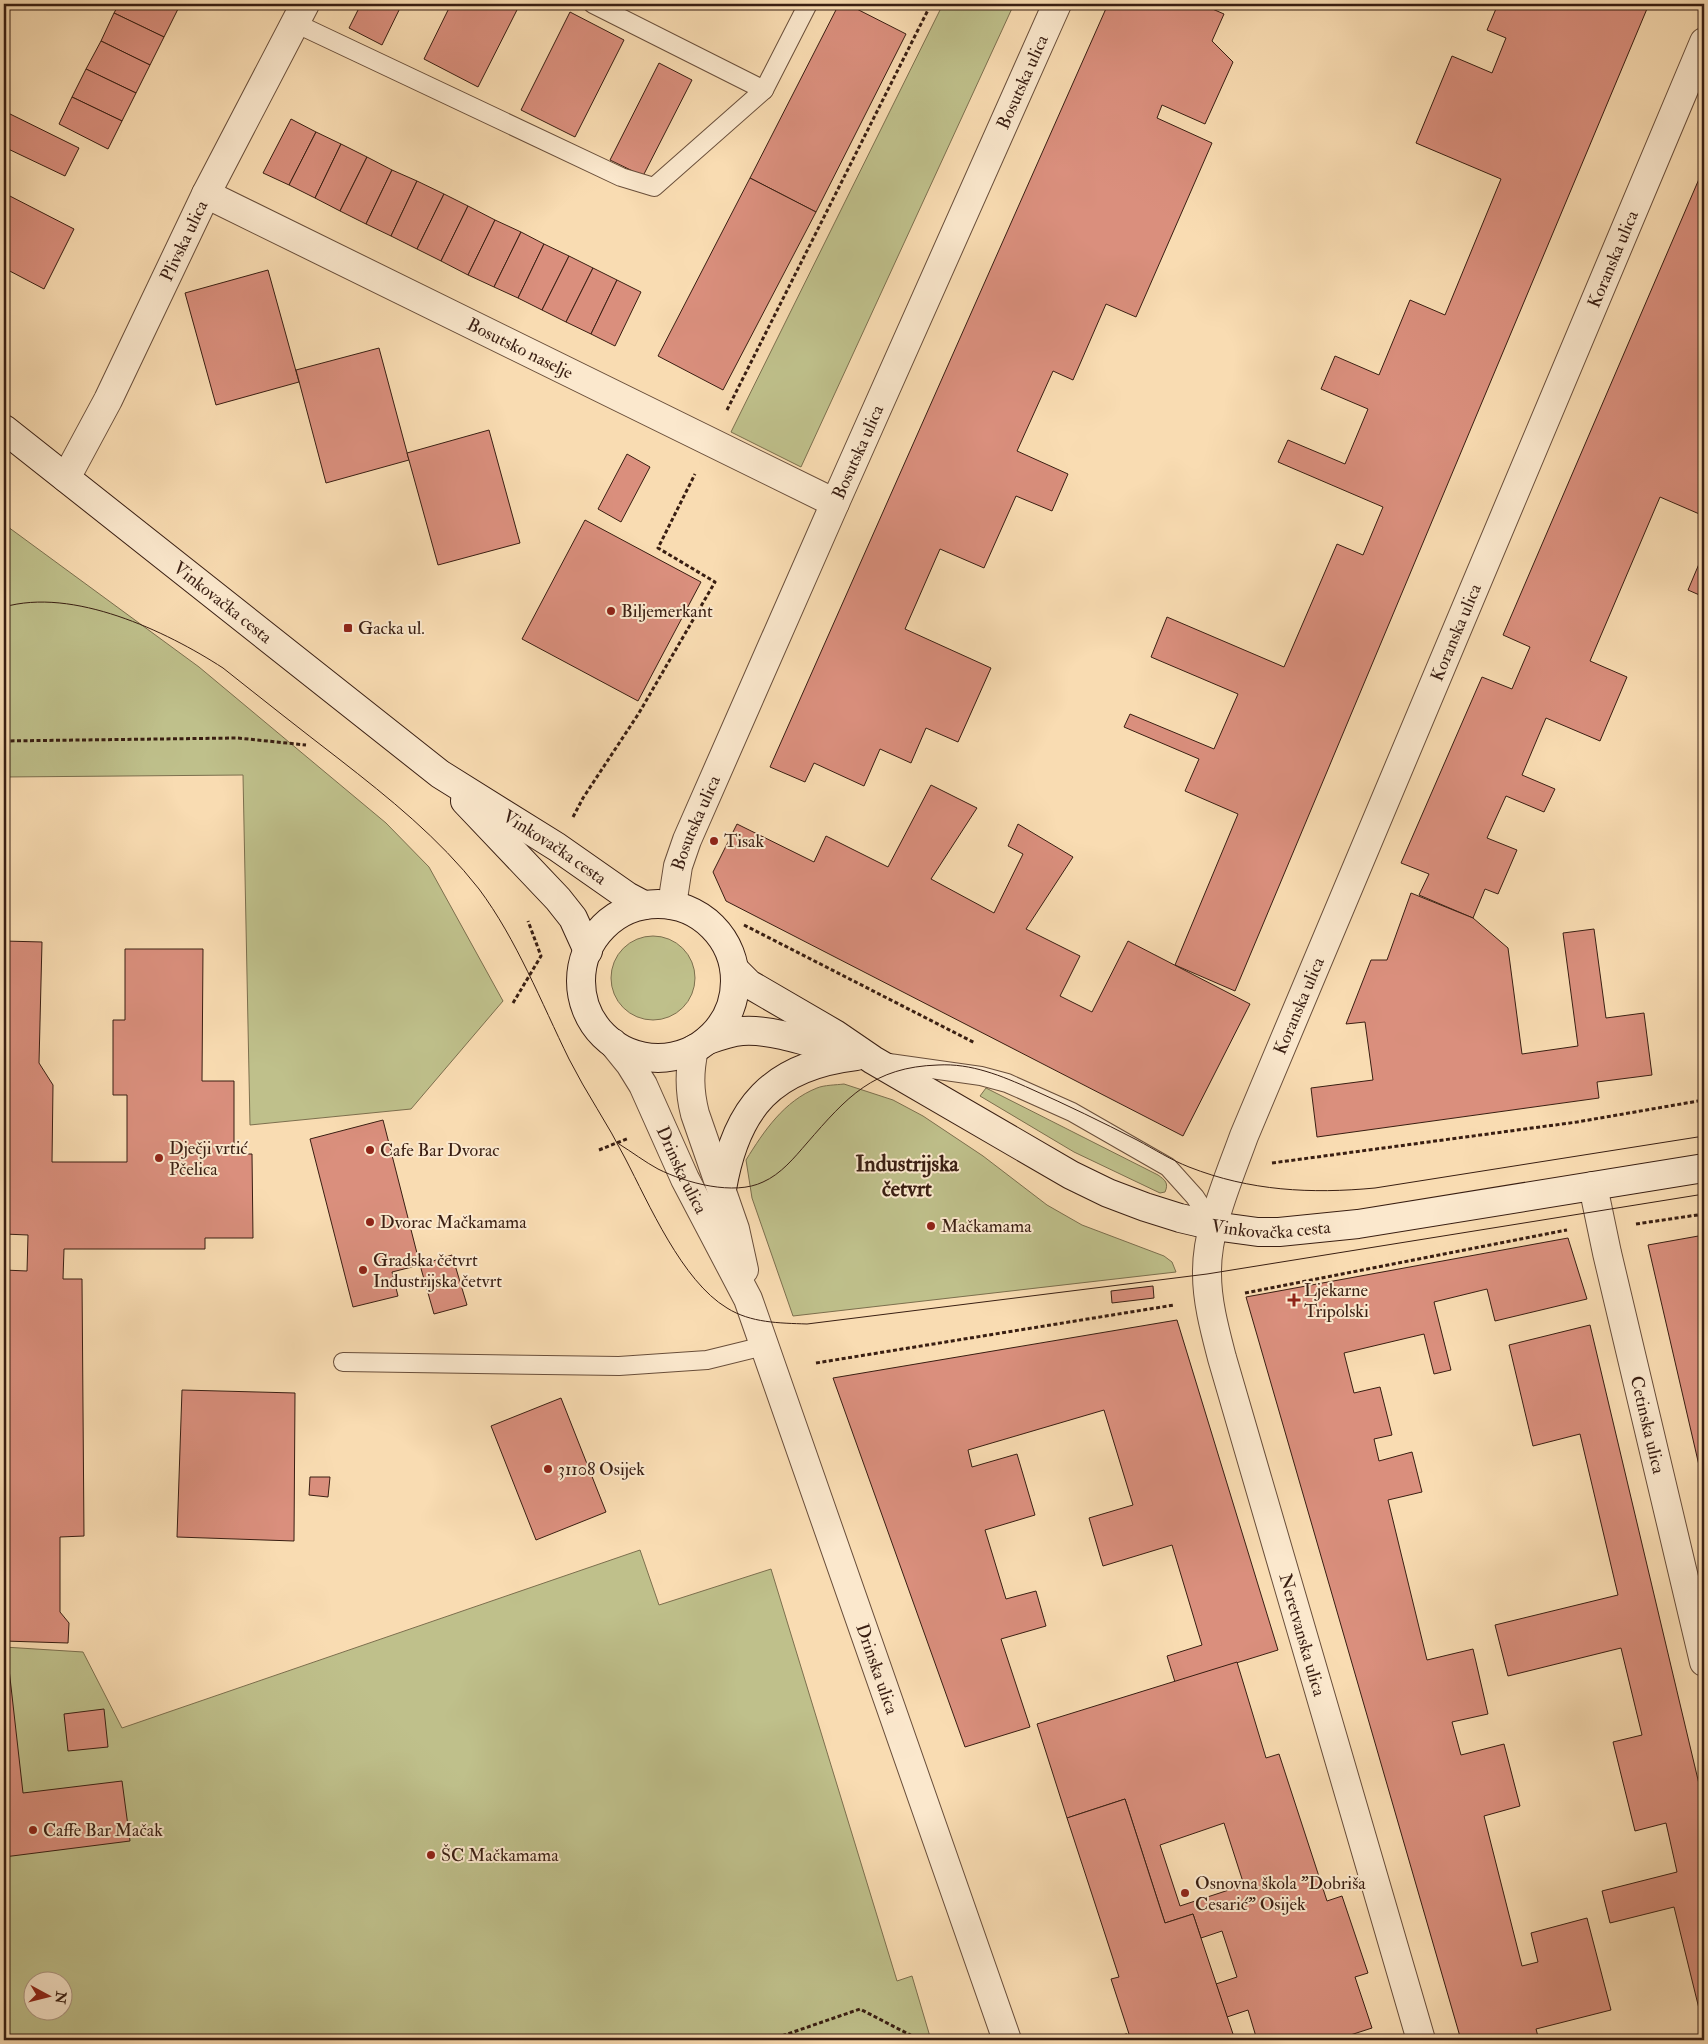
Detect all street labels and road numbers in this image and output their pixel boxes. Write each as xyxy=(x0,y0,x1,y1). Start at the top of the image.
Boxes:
street label: Bosutska ulica xyxy=(991,31,1054,133)
street label: Plivska ulica xyxy=(155,196,213,285)
street label: Koranska ulica xyxy=(1582,206,1644,311)
street label: Bosutsko naselje xyxy=(463,313,577,384)
street label: Bosutska ulica xyxy=(827,401,889,503)
street label: Vinkovačka cesta xyxy=(169,556,277,649)
street label: Koranska ulica xyxy=(1425,580,1487,685)
street label: Bosutska ulica xyxy=(666,771,726,873)
street label: Vinkovačka cesta xyxy=(498,805,612,890)
street label: Koranska ulica xyxy=(1268,953,1330,1058)
street label: Drinska ulica xyxy=(651,1122,713,1218)
street label: Vinkovačka cesta xyxy=(1210,1214,1332,1244)
street label: Cetinska ulica xyxy=(1625,1374,1671,1477)
street label: Neretvanska ulica xyxy=(1273,1571,1331,1700)
street label: Drinska ulica xyxy=(851,1620,904,1718)

